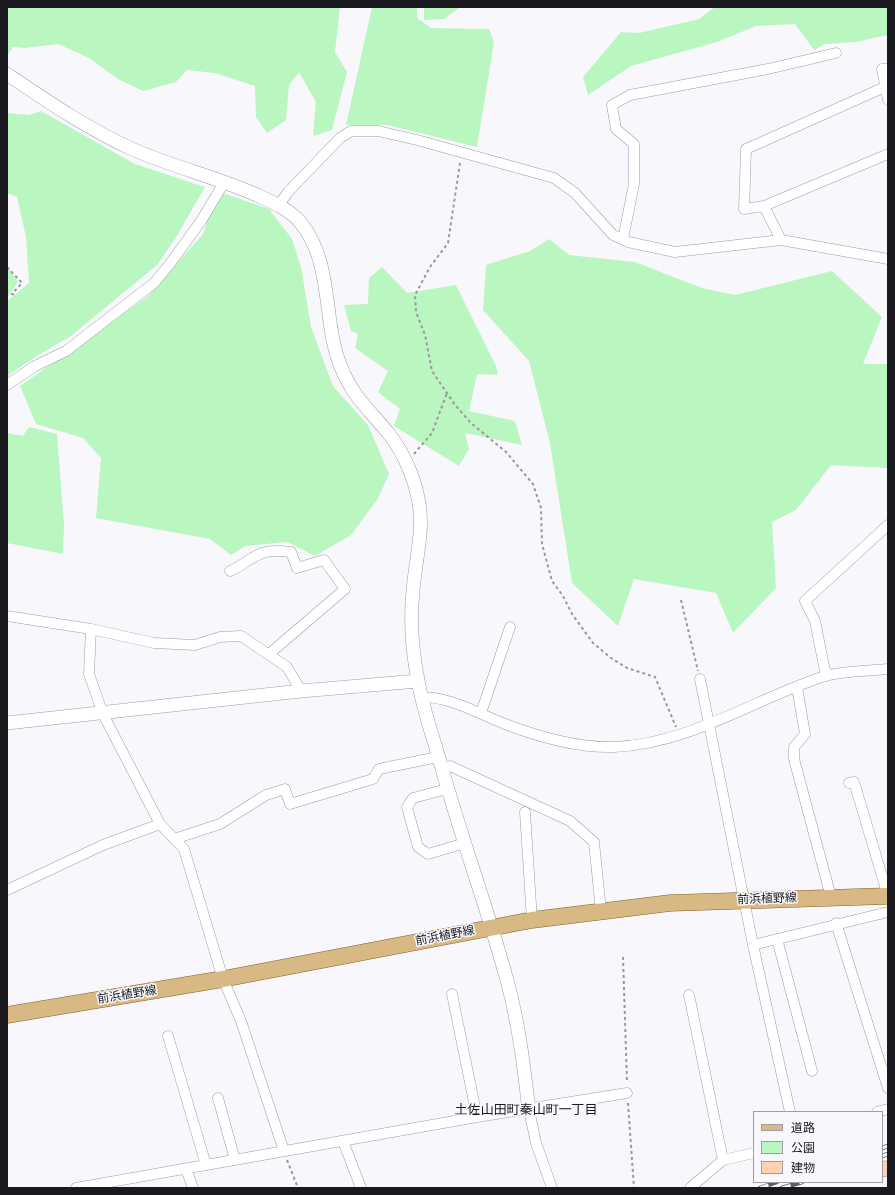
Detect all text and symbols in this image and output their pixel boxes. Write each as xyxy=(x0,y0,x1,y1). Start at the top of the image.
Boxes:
street label: 前浜植野線 xyxy=(737,891,797,907)
street label: 前浜植野線 xyxy=(414,923,476,949)
street label: 前浜植野線 xyxy=(96,983,158,1007)
district label: 土佐山田町秦山町一丁目 xyxy=(455,1102,597,1118)
legend xyxy=(753,1111,883,1183)
text: 道路 xyxy=(791,1119,815,1136)
text: 公園 xyxy=(791,1139,815,1156)
text: 建物 xyxy=(791,1159,815,1176)

